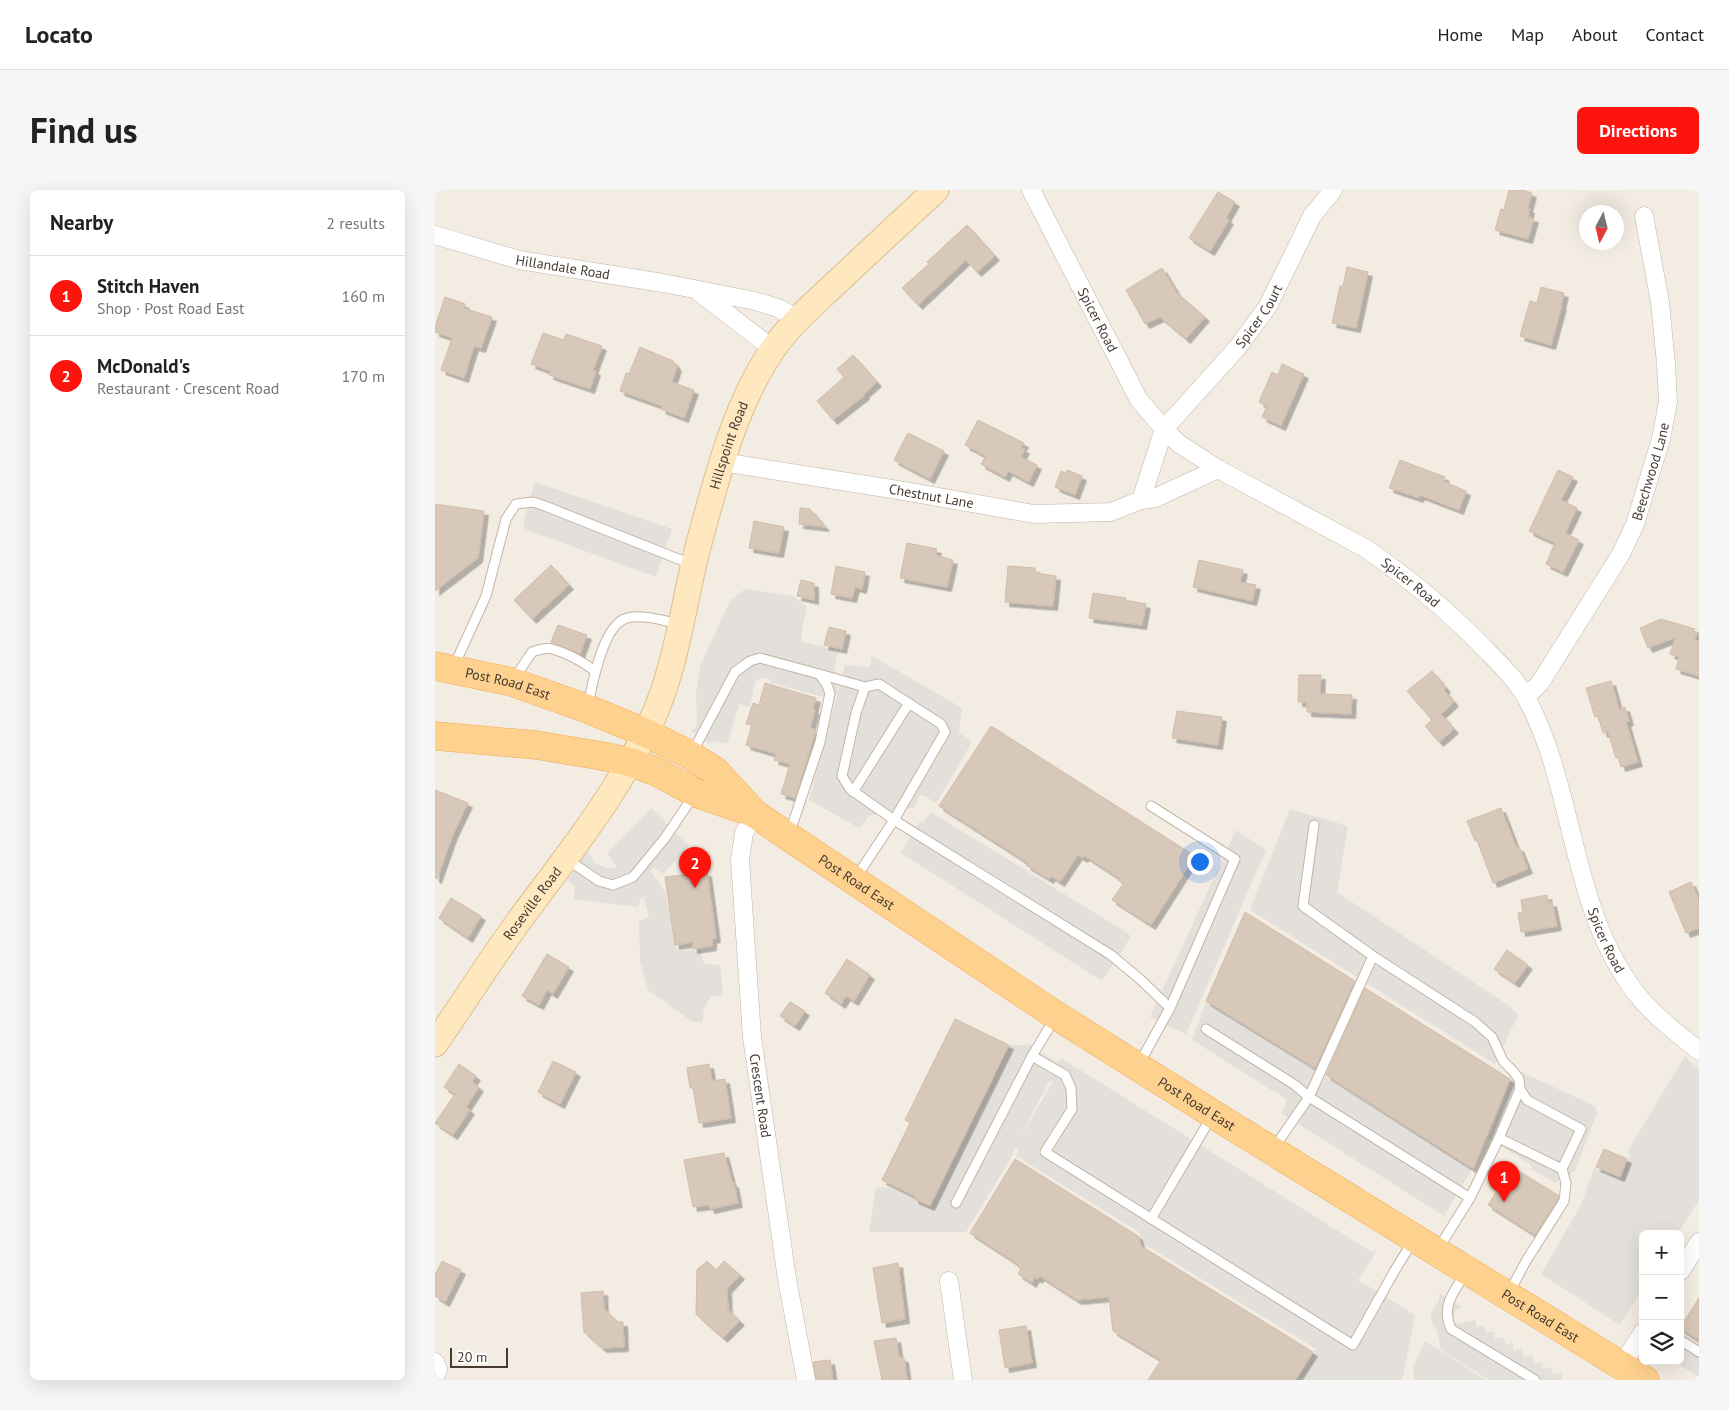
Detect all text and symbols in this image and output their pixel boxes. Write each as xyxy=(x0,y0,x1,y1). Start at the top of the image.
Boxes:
text: Locato xyxy=(25,19,93,50)
text: Home xyxy=(1437,23,1483,46)
text: Map xyxy=(1511,23,1544,46)
text: About xyxy=(1572,23,1618,46)
text: Contact xyxy=(1646,23,1704,46)
text: Find us xyxy=(30,107,138,153)
button: Directions xyxy=(1577,107,1699,154)
north arrow xyxy=(1579,205,1624,250)
text: Nearby xyxy=(50,209,113,236)
text: 2 results xyxy=(326,213,385,233)
street label: Hillandale Road xyxy=(514,251,611,283)
text: Stitch Haven xyxy=(97,274,199,298)
street label: Spicer Court xyxy=(1231,281,1286,352)
street label: Spicer Road xyxy=(1074,285,1122,355)
text: 1 xyxy=(61,286,71,306)
text: 160 m xyxy=(342,286,385,306)
text: Shop · Post Road East xyxy=(97,298,245,318)
text: McDonald's xyxy=(97,354,190,378)
text: 2 xyxy=(61,366,71,386)
text: 170 m xyxy=(342,366,385,386)
text: Restaurant · Crescent Road xyxy=(97,378,279,398)
street label: Hillspoint Road xyxy=(705,398,752,491)
street label: Beechwood Lane xyxy=(1628,421,1673,523)
street label: Chestnut Lane xyxy=(888,480,975,512)
street label: Spicer Road xyxy=(1378,554,1444,611)
street label: Post Road East xyxy=(464,664,553,704)
pin: 2 xyxy=(679,847,711,888)
your location xyxy=(1187,849,1213,875)
street label: Post Road East xyxy=(815,850,898,914)
street label: Roseville Road xyxy=(499,863,565,944)
street label: Spicer Road xyxy=(1584,905,1629,976)
street label: Crescent Road xyxy=(746,1053,775,1139)
street label: Post Road East xyxy=(1155,1073,1239,1135)
pin: 1 xyxy=(1488,1161,1520,1202)
map controls xyxy=(1639,1230,1684,1365)
button: + xyxy=(1639,1230,1684,1275)
button: − xyxy=(1639,1275,1684,1320)
street label: Post Road East xyxy=(1498,1285,1583,1347)
button: layers xyxy=(1639,1320,1684,1365)
scale bar xyxy=(450,1345,507,1368)
text: 20 m xyxy=(457,1348,487,1366)

